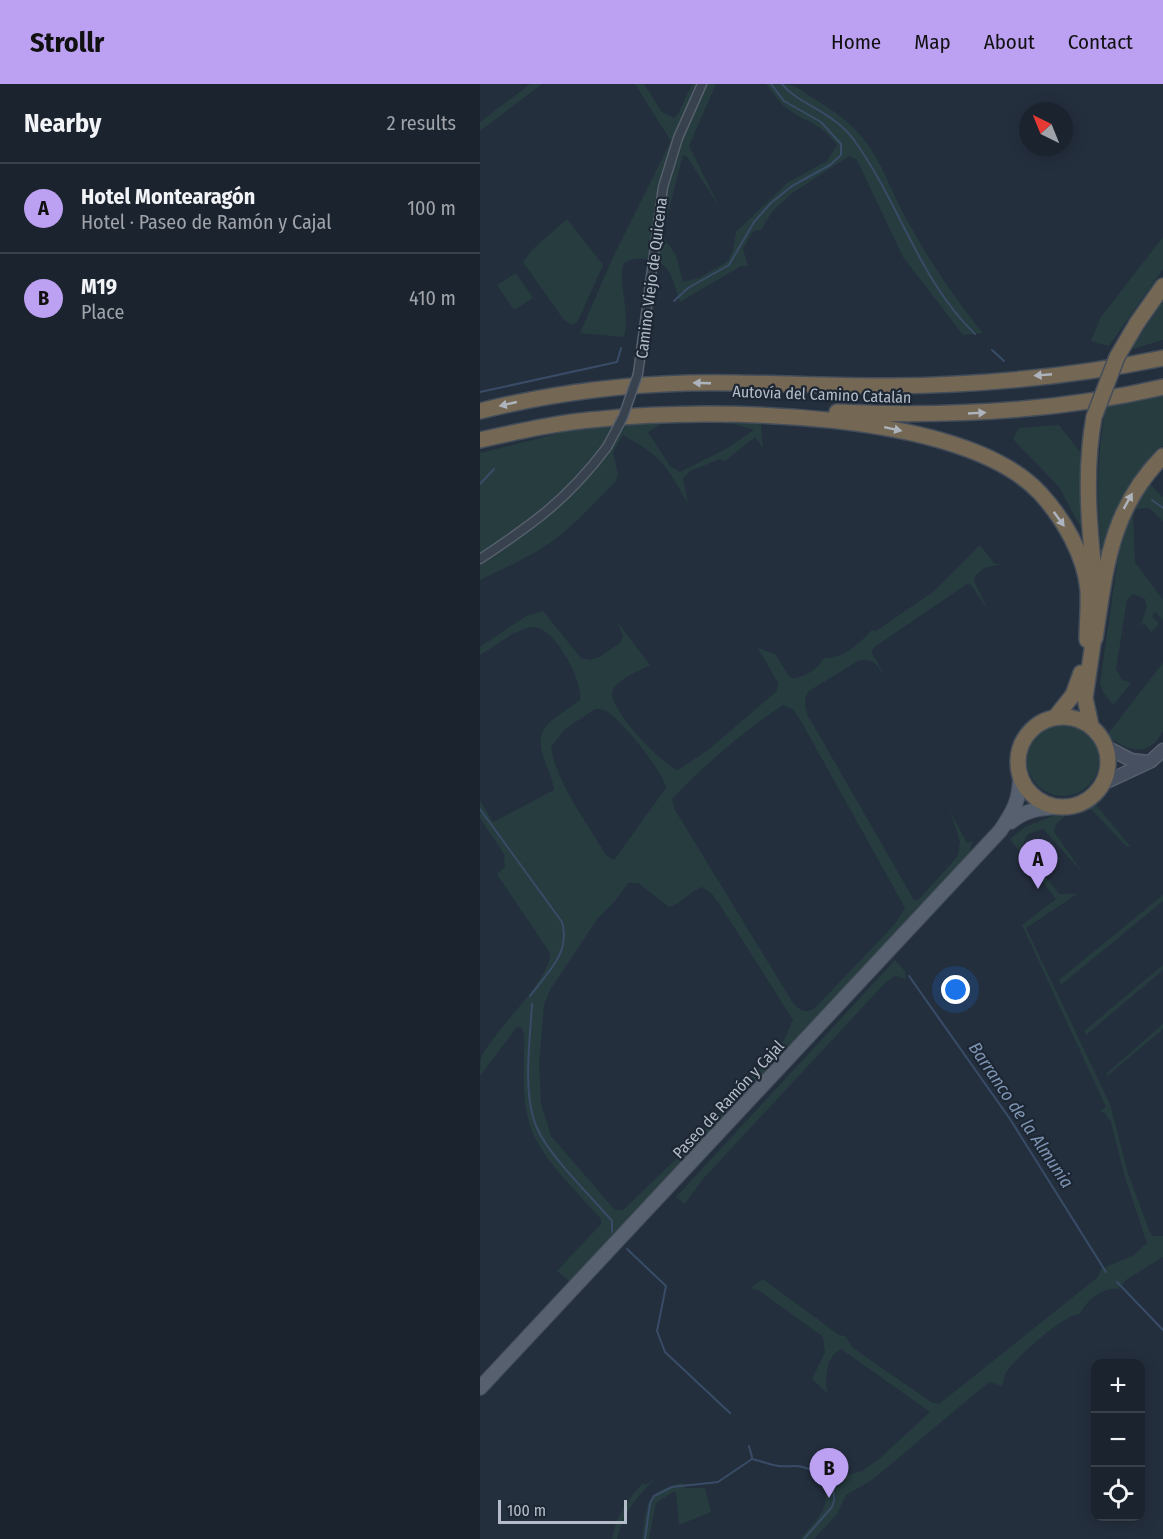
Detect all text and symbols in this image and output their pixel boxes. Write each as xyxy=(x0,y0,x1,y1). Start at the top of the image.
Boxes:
text: Strollr xyxy=(30,26,104,59)
text: Home xyxy=(831,29,881,55)
text: Map xyxy=(914,29,951,55)
text: About xyxy=(984,29,1035,55)
text: Contact xyxy=(1068,29,1133,55)
north arrow xyxy=(1019,102,1073,156)
text: Nearby xyxy=(24,108,101,139)
text: 2 results xyxy=(387,111,456,135)
text: Hotel Montearagón xyxy=(81,183,255,210)
text: A xyxy=(38,196,49,220)
text: 100 m xyxy=(407,196,456,220)
street label: Camino Viejo de Quicena xyxy=(632,196,671,360)
text: Hotel · Paseo de Ramón y Cajal xyxy=(81,210,331,234)
text: M19 xyxy=(81,273,117,300)
text: B xyxy=(38,286,49,310)
text: 410 m xyxy=(409,286,456,310)
text: Place xyxy=(81,300,124,324)
one-way arrow xyxy=(1034,370,1053,380)
one-way arrow xyxy=(692,379,711,388)
street label: Autovía del Camino Catalán xyxy=(732,382,912,407)
one-way arrow xyxy=(499,399,518,409)
one-way arrow xyxy=(967,409,986,418)
one-way arrow xyxy=(883,425,902,434)
one-way arrow xyxy=(1123,492,1133,509)
one-way arrow xyxy=(1053,511,1065,526)
pin: A xyxy=(1018,840,1058,889)
your location xyxy=(941,975,970,1004)
street label: Paseo de Ramón y Cajal xyxy=(669,1036,788,1162)
water label: Barranco de la Almunia xyxy=(964,1038,1078,1192)
map controls xyxy=(1091,1359,1145,1521)
button: + xyxy=(1091,1359,1145,1413)
button: − xyxy=(1091,1413,1145,1467)
pin: B xyxy=(810,1448,848,1498)
button: locate xyxy=(1091,1467,1145,1521)
scale bar xyxy=(498,1497,627,1524)
text: 100 m xyxy=(507,1501,546,1520)

